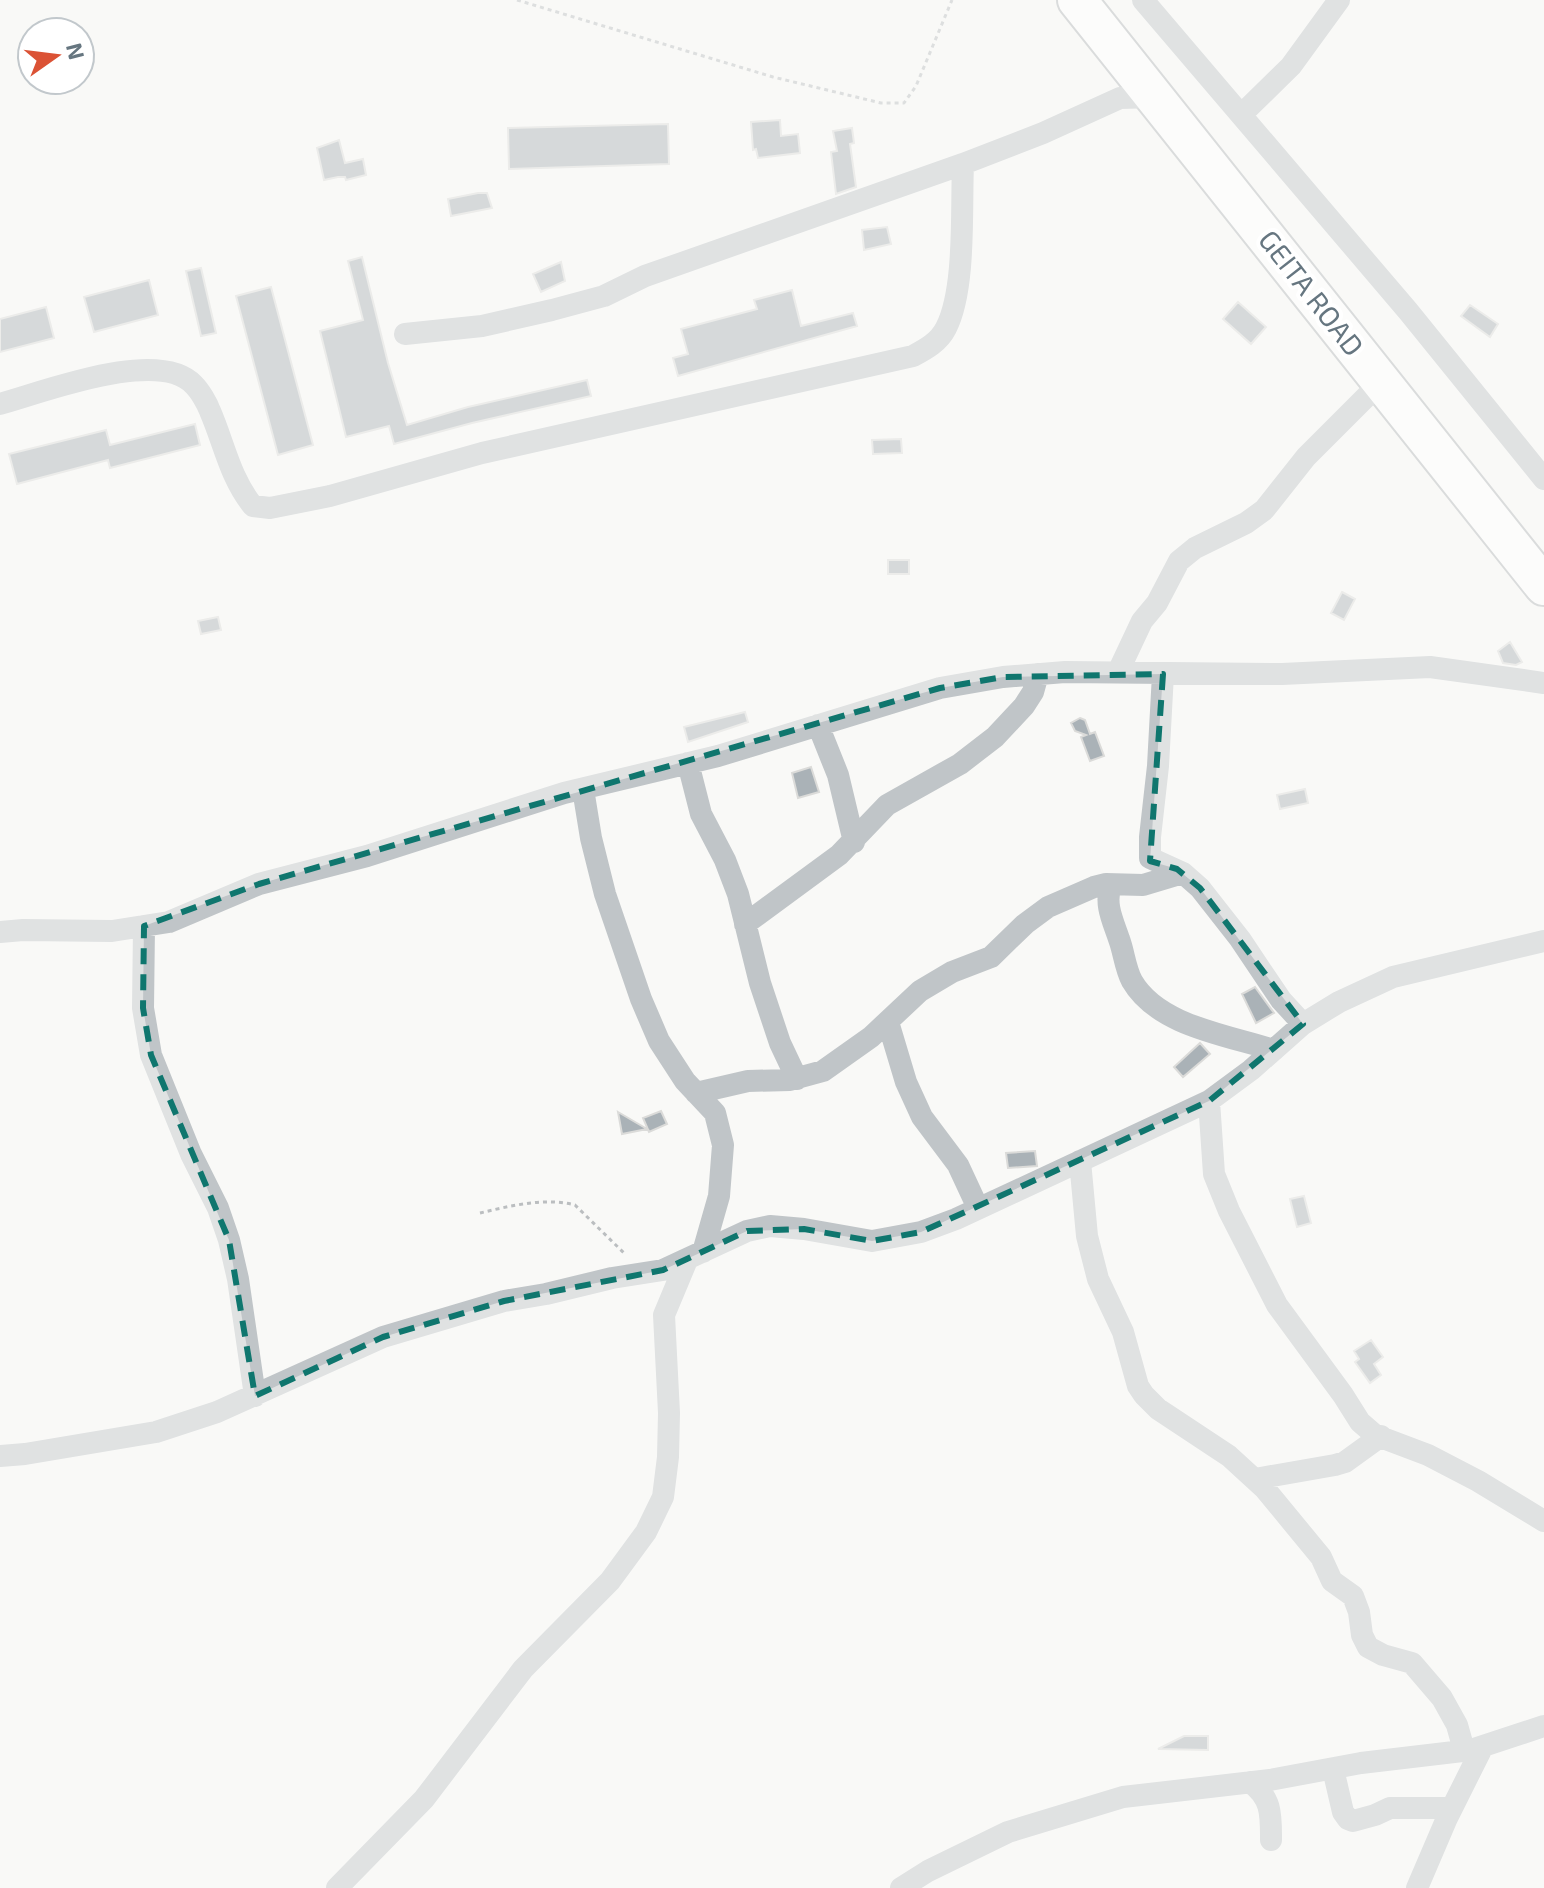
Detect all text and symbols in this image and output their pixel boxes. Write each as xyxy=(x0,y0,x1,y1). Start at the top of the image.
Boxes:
north arrow xyxy=(16,16,96,96)
text: N xyxy=(62,40,91,62)
street label: GEITA ROAD xyxy=(1252,223,1371,362)

